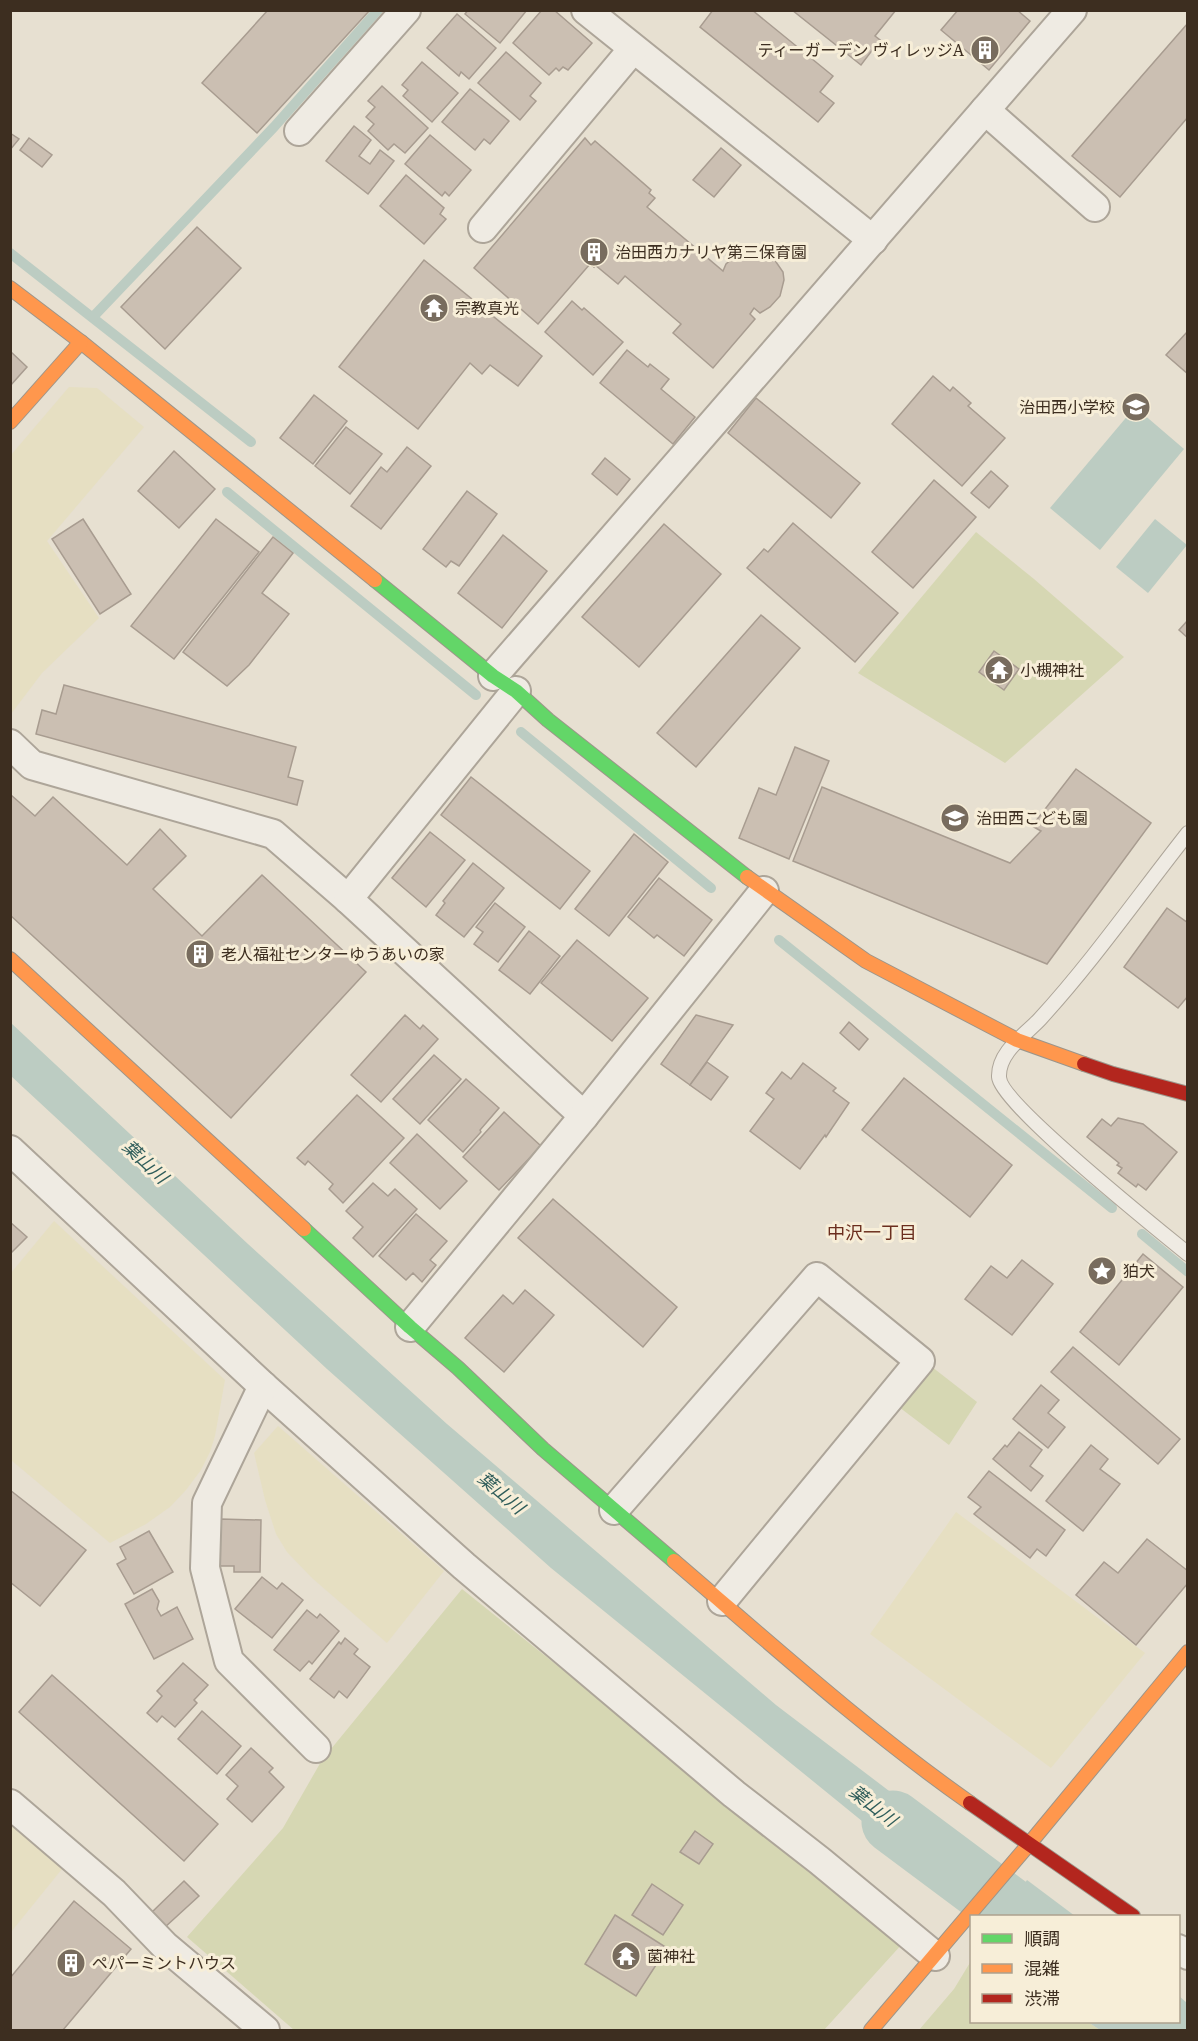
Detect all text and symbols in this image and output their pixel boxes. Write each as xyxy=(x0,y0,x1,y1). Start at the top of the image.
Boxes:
building icon: ティーガーデン ヴィレッジA xyxy=(969,34,1001,66)
place label: ティーガーデン ヴィレッジA xyxy=(758,39,965,61)
building icon: 治田西カナリヤ第三保育園 xyxy=(578,236,610,268)
place label: 治田西カナリヤ第三保育園 xyxy=(615,241,807,263)
temple icon: 宗教真光 xyxy=(418,292,450,324)
place label: 宗教真光 xyxy=(455,297,519,319)
school or university icon: 治田西小学校 xyxy=(1120,391,1152,423)
place label: 治田西小学校 xyxy=(1019,396,1115,418)
temple icon: 小槻神社 xyxy=(983,654,1015,686)
place label: 小槻神社 xyxy=(1020,659,1084,681)
school or university icon: 治田西こども園 xyxy=(939,802,971,834)
place label: 治田西こども園 xyxy=(976,807,1088,829)
building icon: 老人福祉センターゆうあいの家 xyxy=(184,938,216,970)
place label: 老人福祉センターゆうあいの家 xyxy=(221,943,445,965)
water label: 葉山川 xyxy=(118,1134,175,1190)
district label: 中沢一丁目 xyxy=(827,1220,917,1244)
place icon: 狛犬 xyxy=(1086,1255,1118,1287)
place label: 狛犬 xyxy=(1123,1260,1155,1282)
water label: 葉山川 xyxy=(473,1466,532,1520)
water label: 葉山川 xyxy=(845,1779,904,1833)
legend xyxy=(970,1915,1180,2023)
text: 順調 xyxy=(1024,1926,1060,1950)
temple icon: 菌神社 xyxy=(610,1940,642,1972)
place label: 菌神社 xyxy=(647,1945,695,1967)
building icon: ペパーミントハウス xyxy=(55,1947,87,1979)
place label: ペパーミントハウス xyxy=(92,1952,236,1974)
text: 混雑 xyxy=(1024,1956,1060,1980)
text: 渋滞 xyxy=(1024,1986,1060,2010)

